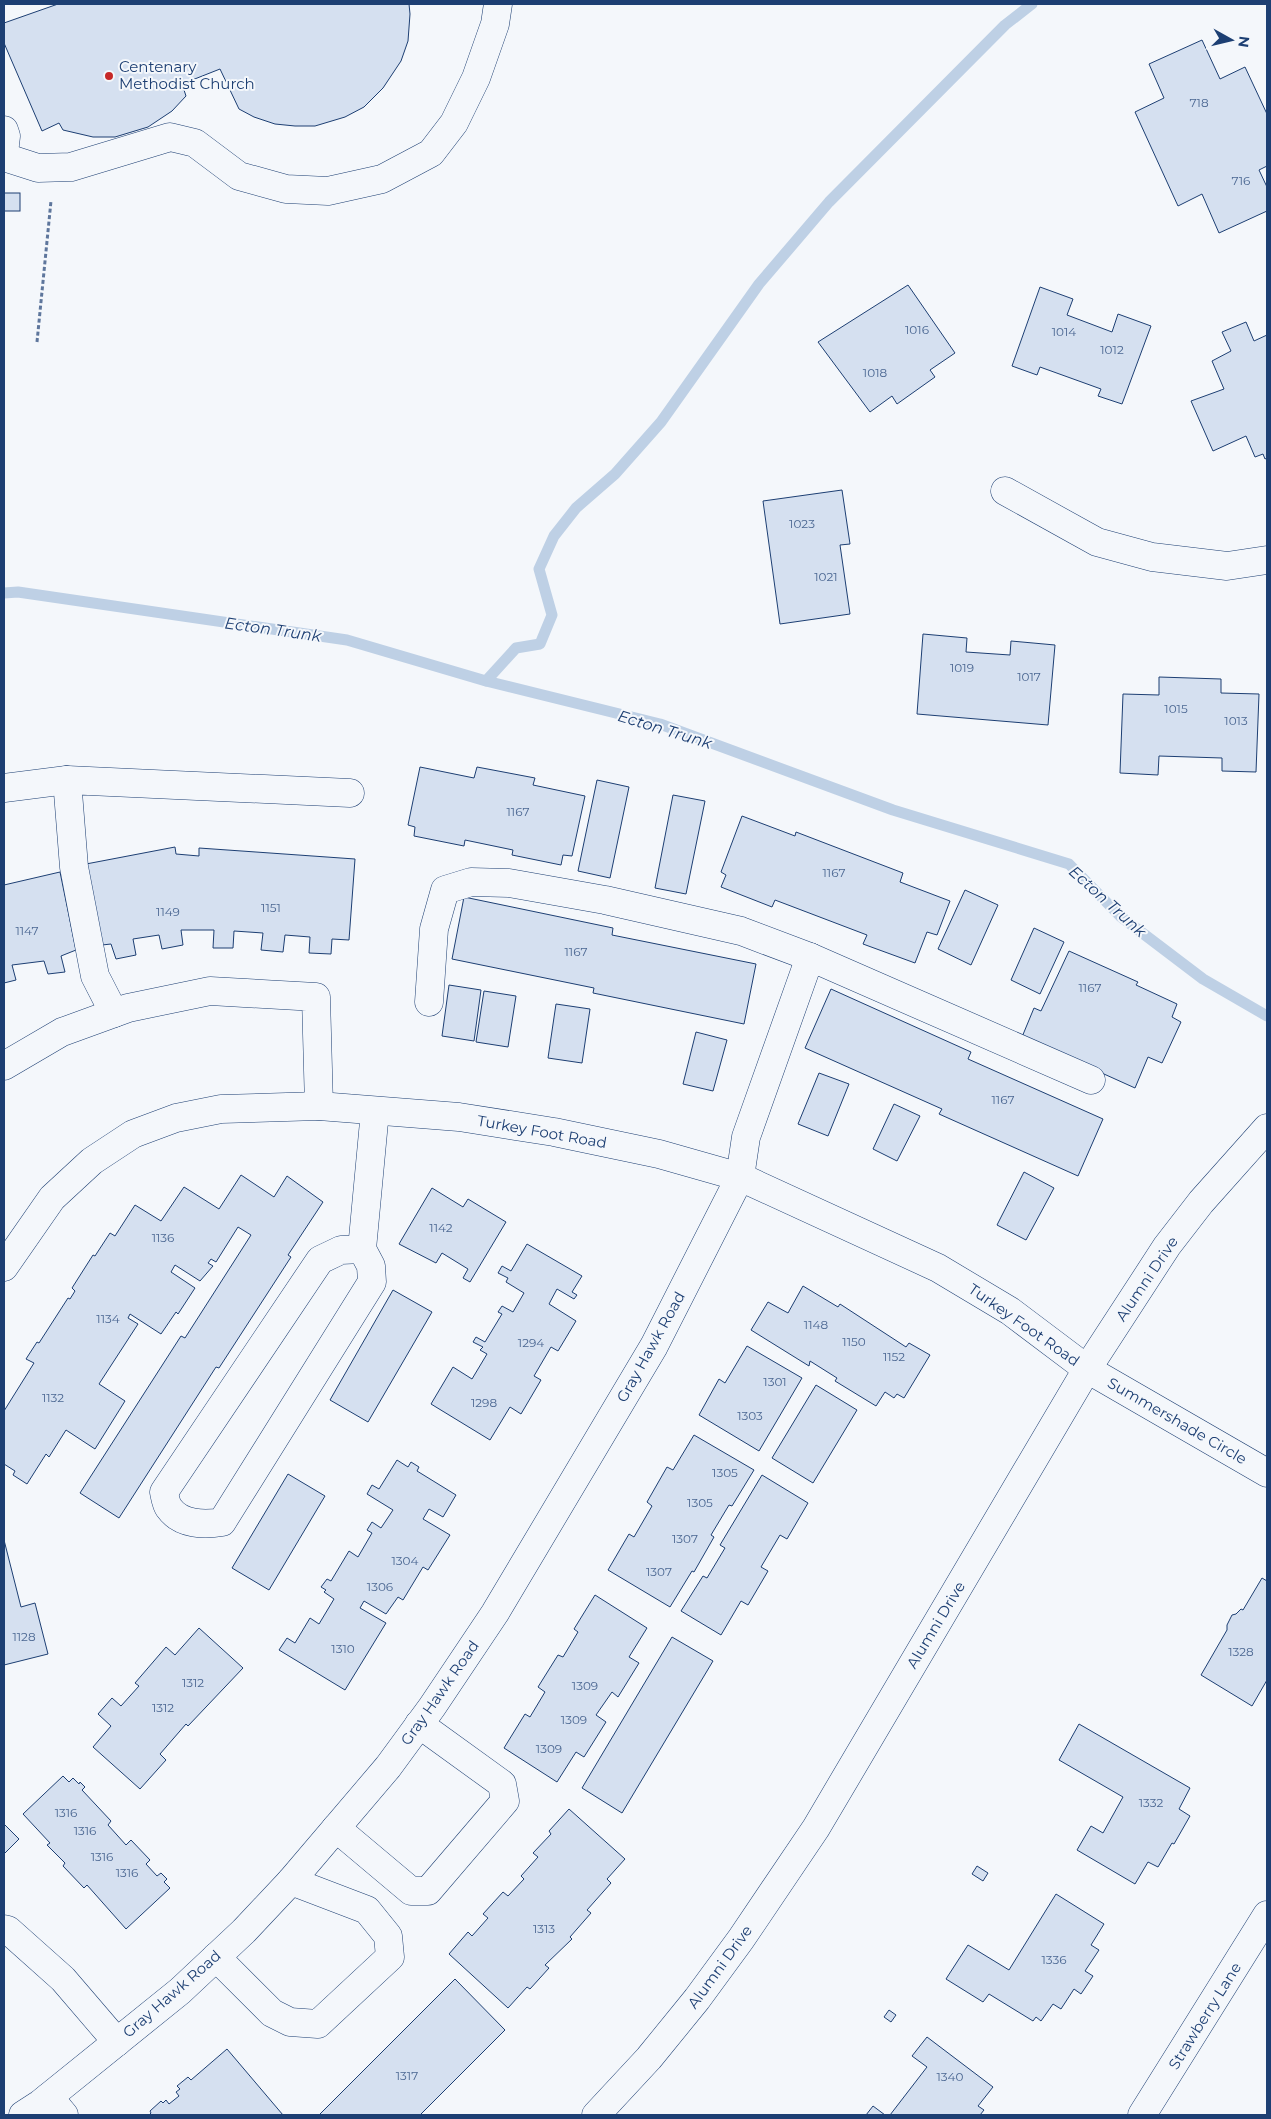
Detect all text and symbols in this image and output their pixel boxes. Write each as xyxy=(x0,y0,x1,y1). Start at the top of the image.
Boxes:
north arrow xyxy=(1206,15,1256,65)
text: N xyxy=(1234,35,1254,49)
place label: Centenary Methodist Church xyxy=(119,57,255,93)
marker: Centenary Methodist Church xyxy=(103,70,115,82)
house number: 718 xyxy=(1189,95,1209,110)
house number: 716 xyxy=(1232,173,1250,188)
house number: 1016 xyxy=(905,322,929,337)
house number: 1014 xyxy=(1052,324,1076,339)
house number: 1012 xyxy=(1100,342,1124,357)
house number: 1018 xyxy=(863,365,887,380)
house number: 1023 xyxy=(789,516,815,531)
house number: 1021 xyxy=(814,569,838,584)
water label: Ecton Trunk xyxy=(223,613,324,646)
house number: 1019 xyxy=(950,660,974,675)
house number: 1017 xyxy=(1017,669,1041,684)
house number: 1015 xyxy=(1164,701,1188,716)
water label: Ecton Trunk xyxy=(616,706,716,753)
house number: 1013 xyxy=(1224,713,1248,728)
house number: 1167 xyxy=(507,804,529,819)
water label: Ecton Trunk xyxy=(1065,862,1151,942)
house number: 1167 xyxy=(823,865,845,880)
house number: 1151 xyxy=(261,900,281,915)
house number: 1149 xyxy=(156,904,180,919)
house number: 1147 xyxy=(15,923,39,938)
house number: 1167 xyxy=(565,944,587,959)
house number: 1167 xyxy=(1079,980,1101,995)
house number: 1167 xyxy=(992,1092,1014,1107)
street label: Turkey Foot Road xyxy=(476,1111,608,1152)
house number: 1142 xyxy=(429,1220,453,1235)
house number: 1136 xyxy=(152,1230,174,1245)
street label: Alumni Drive xyxy=(1111,1233,1182,1325)
street label: Turkey Foot Road xyxy=(965,1279,1084,1370)
street label: Gray Hawk Road xyxy=(612,1288,689,1406)
house number: 1134 xyxy=(96,1311,120,1326)
house number: 1148 xyxy=(804,1317,829,1332)
house number: 1150 xyxy=(842,1334,866,1349)
house number: 1294 xyxy=(518,1335,544,1350)
house number: 1152 xyxy=(883,1349,905,1364)
street label: Summershade Circle xyxy=(1104,1373,1250,1468)
house number: 1301 xyxy=(763,1374,787,1389)
house number: 1132 xyxy=(42,1390,64,1405)
house number: 1298 xyxy=(471,1395,497,1410)
house number: 1303 xyxy=(737,1408,763,1423)
house number: 1305 xyxy=(712,1465,738,1480)
house number: 1305 xyxy=(687,1495,713,1510)
house number: 1307 xyxy=(672,1531,698,1546)
house number: 1304 xyxy=(392,1553,419,1568)
house number: 1307 xyxy=(646,1564,672,1579)
street label: Alumni Drive xyxy=(902,1578,969,1672)
house number: 1306 xyxy=(367,1579,393,1594)
house number: 1128 xyxy=(12,1629,36,1644)
street label: Gray Hawk Road xyxy=(396,1637,483,1749)
house number: 1310 xyxy=(331,1641,355,1656)
house number: 1328 xyxy=(1228,1644,1254,1659)
house number: 1312 xyxy=(182,1675,204,1690)
house number: 1309 xyxy=(572,1678,598,1693)
house number: 1312 xyxy=(152,1700,174,1715)
house number: 1309 xyxy=(561,1712,587,1727)
house number: 1309 xyxy=(536,1741,562,1756)
house number: 1332 xyxy=(1139,1795,1163,1810)
house number: 1316 xyxy=(55,1805,77,1820)
house number: 1316 xyxy=(74,1823,96,1838)
house number: 1316 xyxy=(91,1849,113,1864)
house number: 1316 xyxy=(116,1865,138,1880)
house number: 1313 xyxy=(533,1921,555,1936)
street label: Alumni Drive xyxy=(683,1921,756,2012)
street label: Gray Hawk Road xyxy=(119,1946,225,2041)
house number: 1336 xyxy=(1041,1952,1067,1967)
street label: Strawberry Lane xyxy=(1164,1959,1245,2073)
house number: 1317 xyxy=(396,2068,418,2083)
house number: 1340 xyxy=(937,2069,964,2084)

